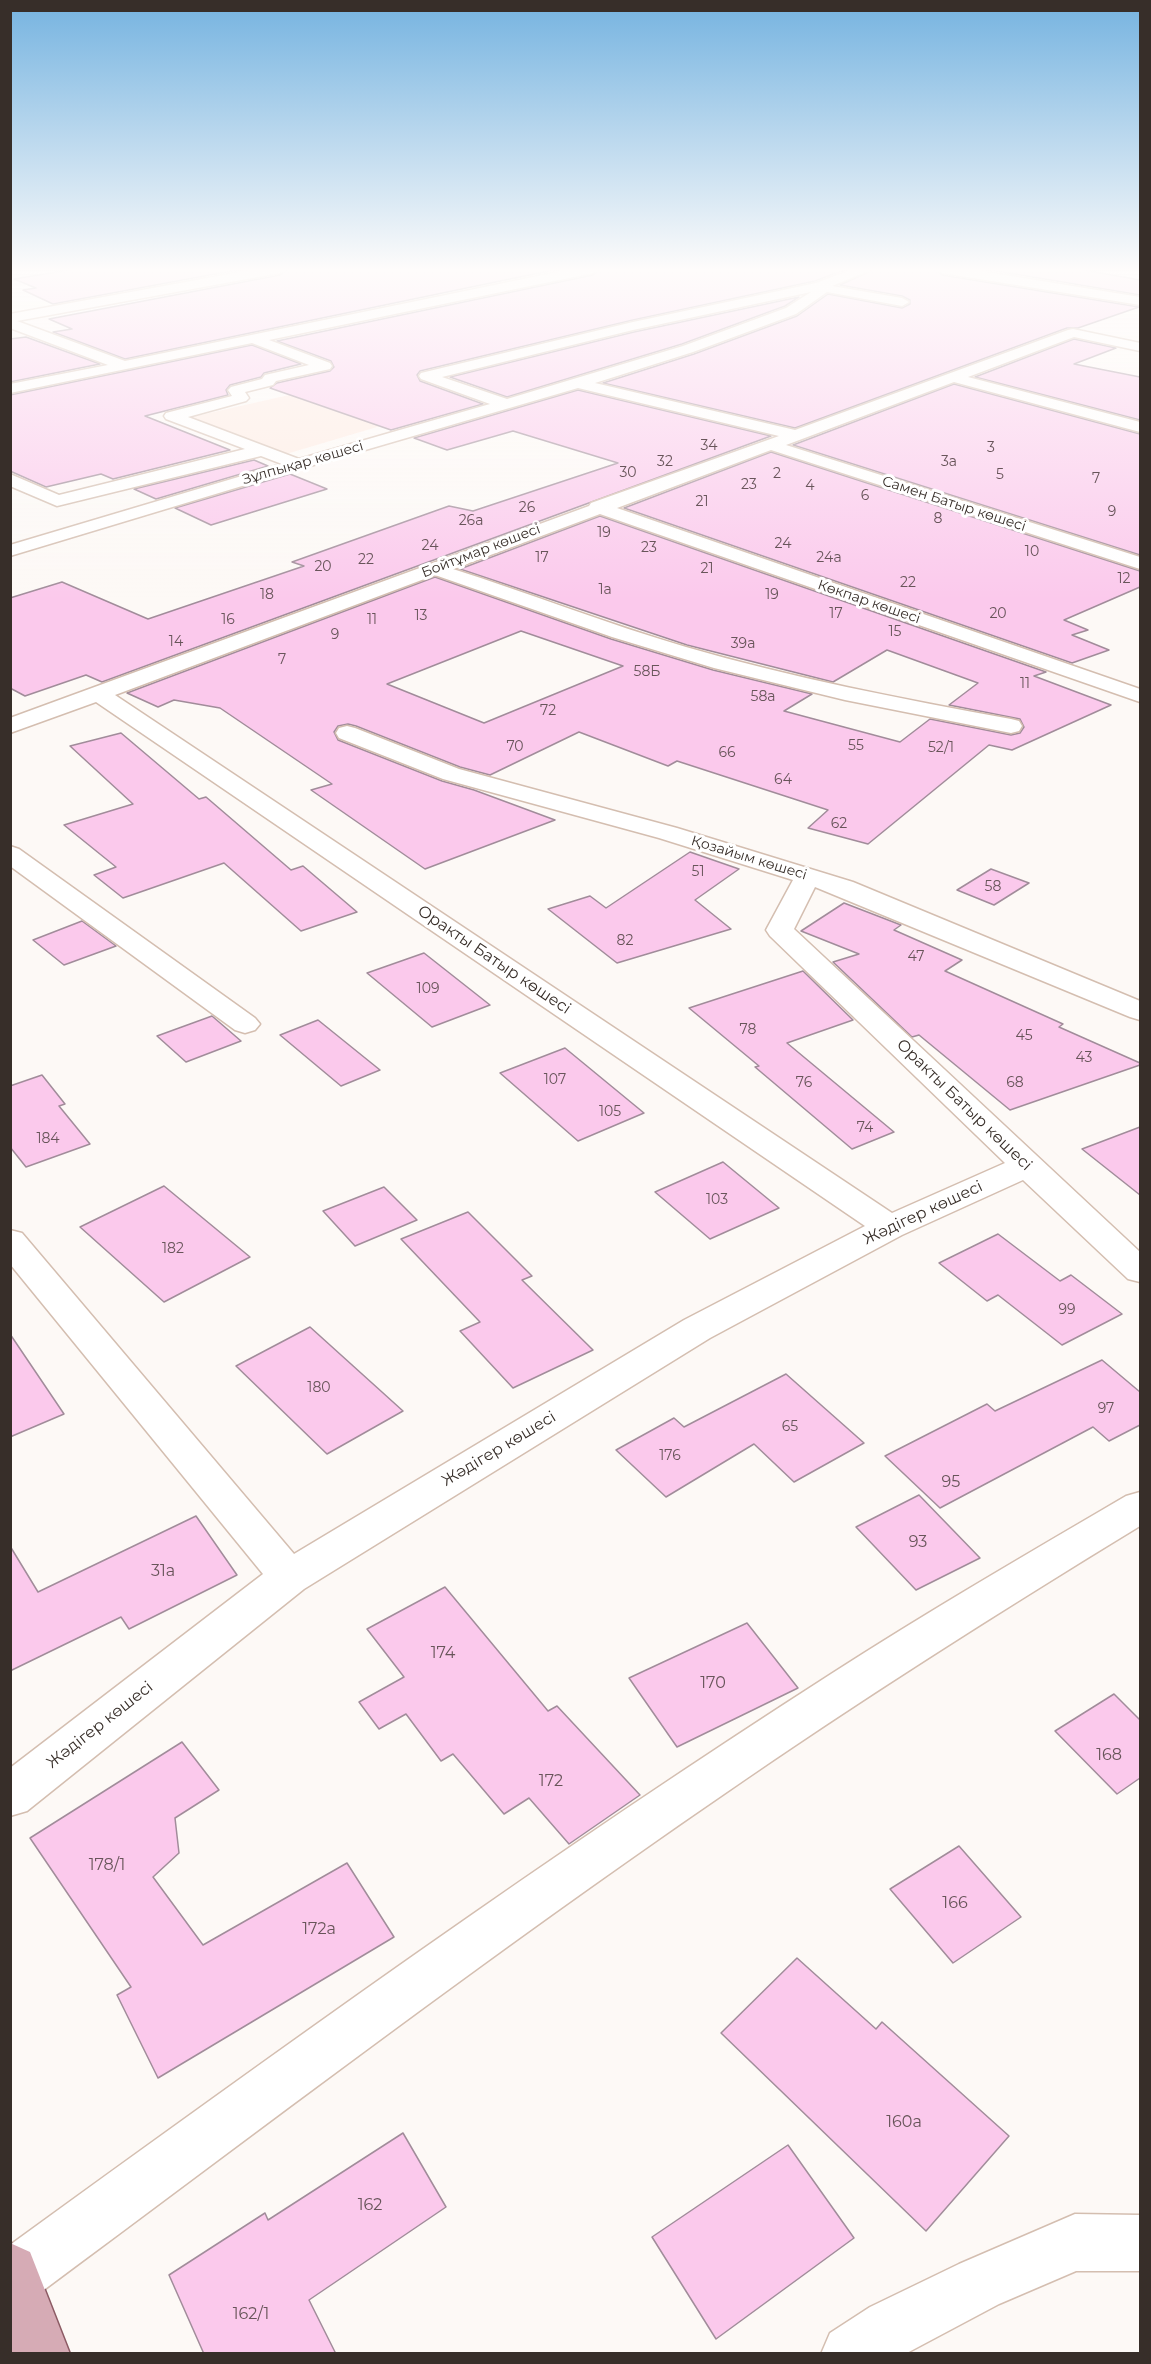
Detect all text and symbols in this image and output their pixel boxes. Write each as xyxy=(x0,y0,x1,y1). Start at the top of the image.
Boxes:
street label: Зұлпықар көшесі xyxy=(241,438,365,488)
house number: 34 xyxy=(700,438,718,454)
house number: 3 xyxy=(987,440,995,456)
house number: 32 xyxy=(657,454,673,470)
house number: 3а xyxy=(941,454,957,470)
house number: 30 xyxy=(619,465,637,481)
house number: 2 xyxy=(773,466,781,482)
house number: 5 xyxy=(996,467,1004,483)
house number: 7 xyxy=(1092,471,1100,487)
street label: Самен Батыр көшесі xyxy=(880,473,1028,535)
house number: 23 xyxy=(741,477,757,493)
house number: 4 xyxy=(805,478,815,494)
house number: 6 xyxy=(861,488,869,504)
house number: 21 xyxy=(695,494,709,510)
house number: 26 xyxy=(519,500,535,516)
house number: 9 xyxy=(1108,504,1116,520)
house number: 8 xyxy=(934,511,942,527)
house number: 26а xyxy=(459,513,483,529)
street label: Бойтұмар көшесі xyxy=(419,521,543,581)
house number: 19 xyxy=(597,525,611,541)
house number: 24 xyxy=(775,536,791,552)
house number: 24 xyxy=(422,538,438,554)
house number: 23 xyxy=(641,540,657,556)
house number: 10 xyxy=(1025,544,1039,560)
house number: 17 xyxy=(535,550,549,566)
house number: 24а xyxy=(816,550,842,566)
house number: 22 xyxy=(358,552,374,568)
house number: 20 xyxy=(314,559,332,575)
house number: 21 xyxy=(700,561,714,577)
house number: 12 xyxy=(1117,571,1131,587)
house number: 22 xyxy=(900,575,916,591)
street label: Көкпар көшесі xyxy=(815,577,923,627)
house number: 1а xyxy=(598,582,612,598)
house number: 18 xyxy=(260,587,274,603)
house number: 19 xyxy=(765,587,779,603)
house number: 17 xyxy=(829,606,843,622)
house number: 20 xyxy=(989,606,1007,622)
house number: 13 xyxy=(415,608,427,624)
house number: 16 xyxy=(221,612,235,628)
house number: 11 xyxy=(367,612,377,628)
house number: 15 xyxy=(889,624,901,640)
house number: 9 xyxy=(331,627,339,643)
house number: 14 xyxy=(169,634,183,650)
house number: 39а xyxy=(731,636,755,652)
house number: 7 xyxy=(278,652,286,668)
house number: 58Б xyxy=(633,664,661,680)
house number: 11 xyxy=(1020,676,1030,692)
house number: 58а xyxy=(750,689,776,705)
house number: 72 xyxy=(540,703,556,719)
house number: 55 xyxy=(848,738,864,754)
house number: 70 xyxy=(506,739,524,755)
house number: 52/1 xyxy=(928,740,954,756)
house number: 66 xyxy=(718,745,736,761)
house number: 64 xyxy=(774,772,792,788)
house number: 62 xyxy=(831,816,847,832)
street label: Қозайым көшесі xyxy=(689,832,809,884)
house number: 51 xyxy=(692,864,704,880)
house number: 58 xyxy=(985,879,1001,895)
street label: Оракты Батыр көшесі xyxy=(414,901,574,1019)
house number: 82 xyxy=(617,933,633,949)
house number: 47 xyxy=(908,949,924,965)
house number: 109 xyxy=(417,981,439,997)
house number: 78 xyxy=(740,1022,756,1038)
house number: 45 xyxy=(1015,1028,1033,1044)
street label: Оракты Батыр көшесі xyxy=(892,1035,1036,1175)
house number: 43 xyxy=(1076,1050,1092,1066)
house number: 107 xyxy=(544,1072,566,1088)
house number: 76 xyxy=(796,1075,812,1091)
house number: 68 xyxy=(1006,1075,1024,1091)
house number: 105 xyxy=(599,1104,621,1120)
house number: 74 xyxy=(857,1120,873,1136)
house number: 184 xyxy=(36,1131,60,1147)
street label: Жәдігер көшесі xyxy=(860,1177,986,1249)
house number: 103 xyxy=(706,1192,728,1208)
house number: 182 xyxy=(162,1241,184,1257)
house number: 99 xyxy=(1058,1302,1076,1318)
house number: 180 xyxy=(307,1380,331,1396)
house number: 97 xyxy=(1098,1401,1114,1417)
street label: Жәдігер көшесі xyxy=(438,1407,560,1491)
house number: 65 xyxy=(782,1419,798,1435)
house number: 176 xyxy=(659,1448,681,1464)
house number: 95 xyxy=(942,1472,960,1492)
house number: 93 xyxy=(909,1532,927,1552)
house number: 31а xyxy=(151,1561,175,1581)
house number: 174 xyxy=(431,1643,455,1663)
house number: 170 xyxy=(700,1673,726,1693)
street label: Жәдігер көшесі xyxy=(43,1678,157,1772)
house number: 168 xyxy=(1096,1745,1122,1765)
house number: 172 xyxy=(539,1771,563,1791)
house number: 178/1 xyxy=(89,1855,125,1875)
house number: 166 xyxy=(942,1893,968,1913)
house number: 172а xyxy=(302,1919,336,1939)
house number: 160а xyxy=(886,2112,922,2132)
house number: 162 xyxy=(358,2195,382,2215)
house number: 162/1 xyxy=(233,2304,269,2324)

